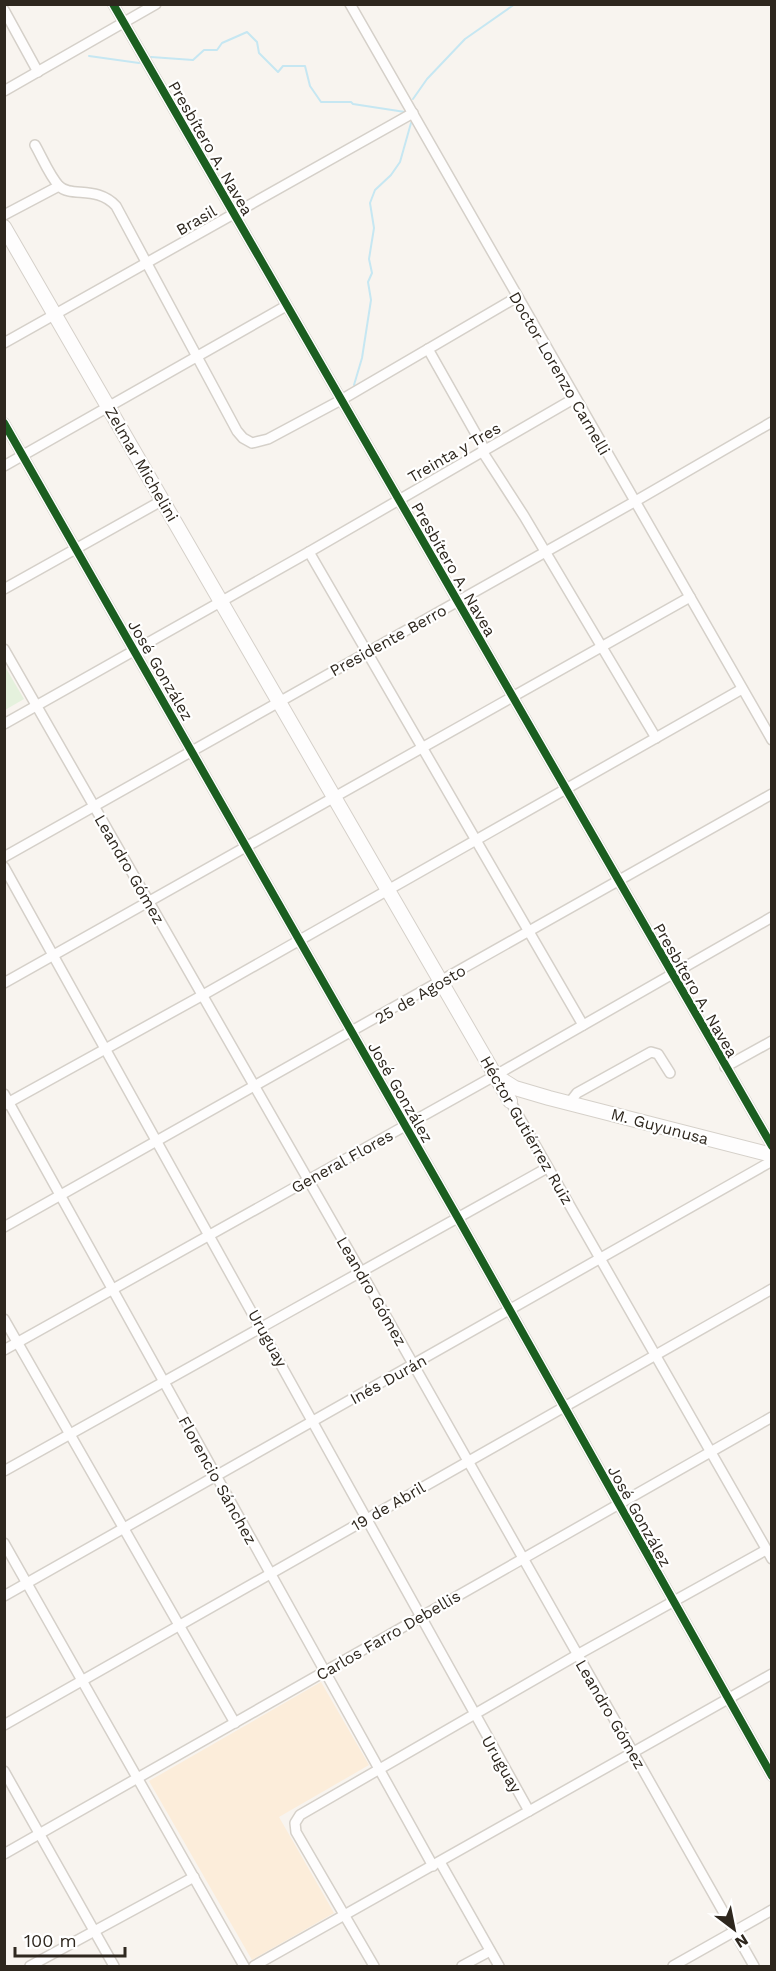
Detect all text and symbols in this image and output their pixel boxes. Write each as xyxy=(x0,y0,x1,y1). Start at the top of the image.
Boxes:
street label: Presbítero A. Navea xyxy=(164,78,257,219)
street label: Brasil xyxy=(173,201,220,240)
street label: Doctor Lorenzo Carnelli xyxy=(505,288,614,458)
street label: Zelmar Michelini xyxy=(101,404,182,525)
street label: Treinta y Tres xyxy=(404,418,504,487)
street label: Presbítero A. Navea xyxy=(407,499,500,640)
street label: Presidente Berro xyxy=(327,600,450,680)
street label: José González xyxy=(124,617,197,724)
street label: Leandro Gómez xyxy=(91,811,169,927)
street label: Presbítero A. Navea xyxy=(649,920,742,1061)
street label: 25 de Agosto xyxy=(372,961,469,1028)
street label: José González xyxy=(364,1039,437,1146)
street label: Héctor Gutiérrez Ruiz xyxy=(476,1053,577,1208)
street label: M. Guyunusa xyxy=(609,1104,711,1149)
street label: General Flores xyxy=(288,1126,396,1197)
street label: Leandro Gómez xyxy=(333,1233,411,1349)
street label: Uruguay xyxy=(244,1306,291,1371)
street label: Inés Durán xyxy=(347,1351,430,1408)
street label: Florencio Sánchez xyxy=(174,1413,261,1548)
street label: José González xyxy=(604,1462,675,1570)
street label: 19 de Abril xyxy=(348,1478,429,1535)
street label: Carlos Farro Debellis xyxy=(313,1586,464,1684)
street label: Leandro Gómez xyxy=(572,1656,650,1772)
street label: Uruguay xyxy=(478,1732,526,1797)
north arrow xyxy=(704,1899,764,1959)
scale bar xyxy=(15,1920,124,1958)
text: 100 m xyxy=(24,1930,77,1951)
text: N xyxy=(732,1930,752,1952)

